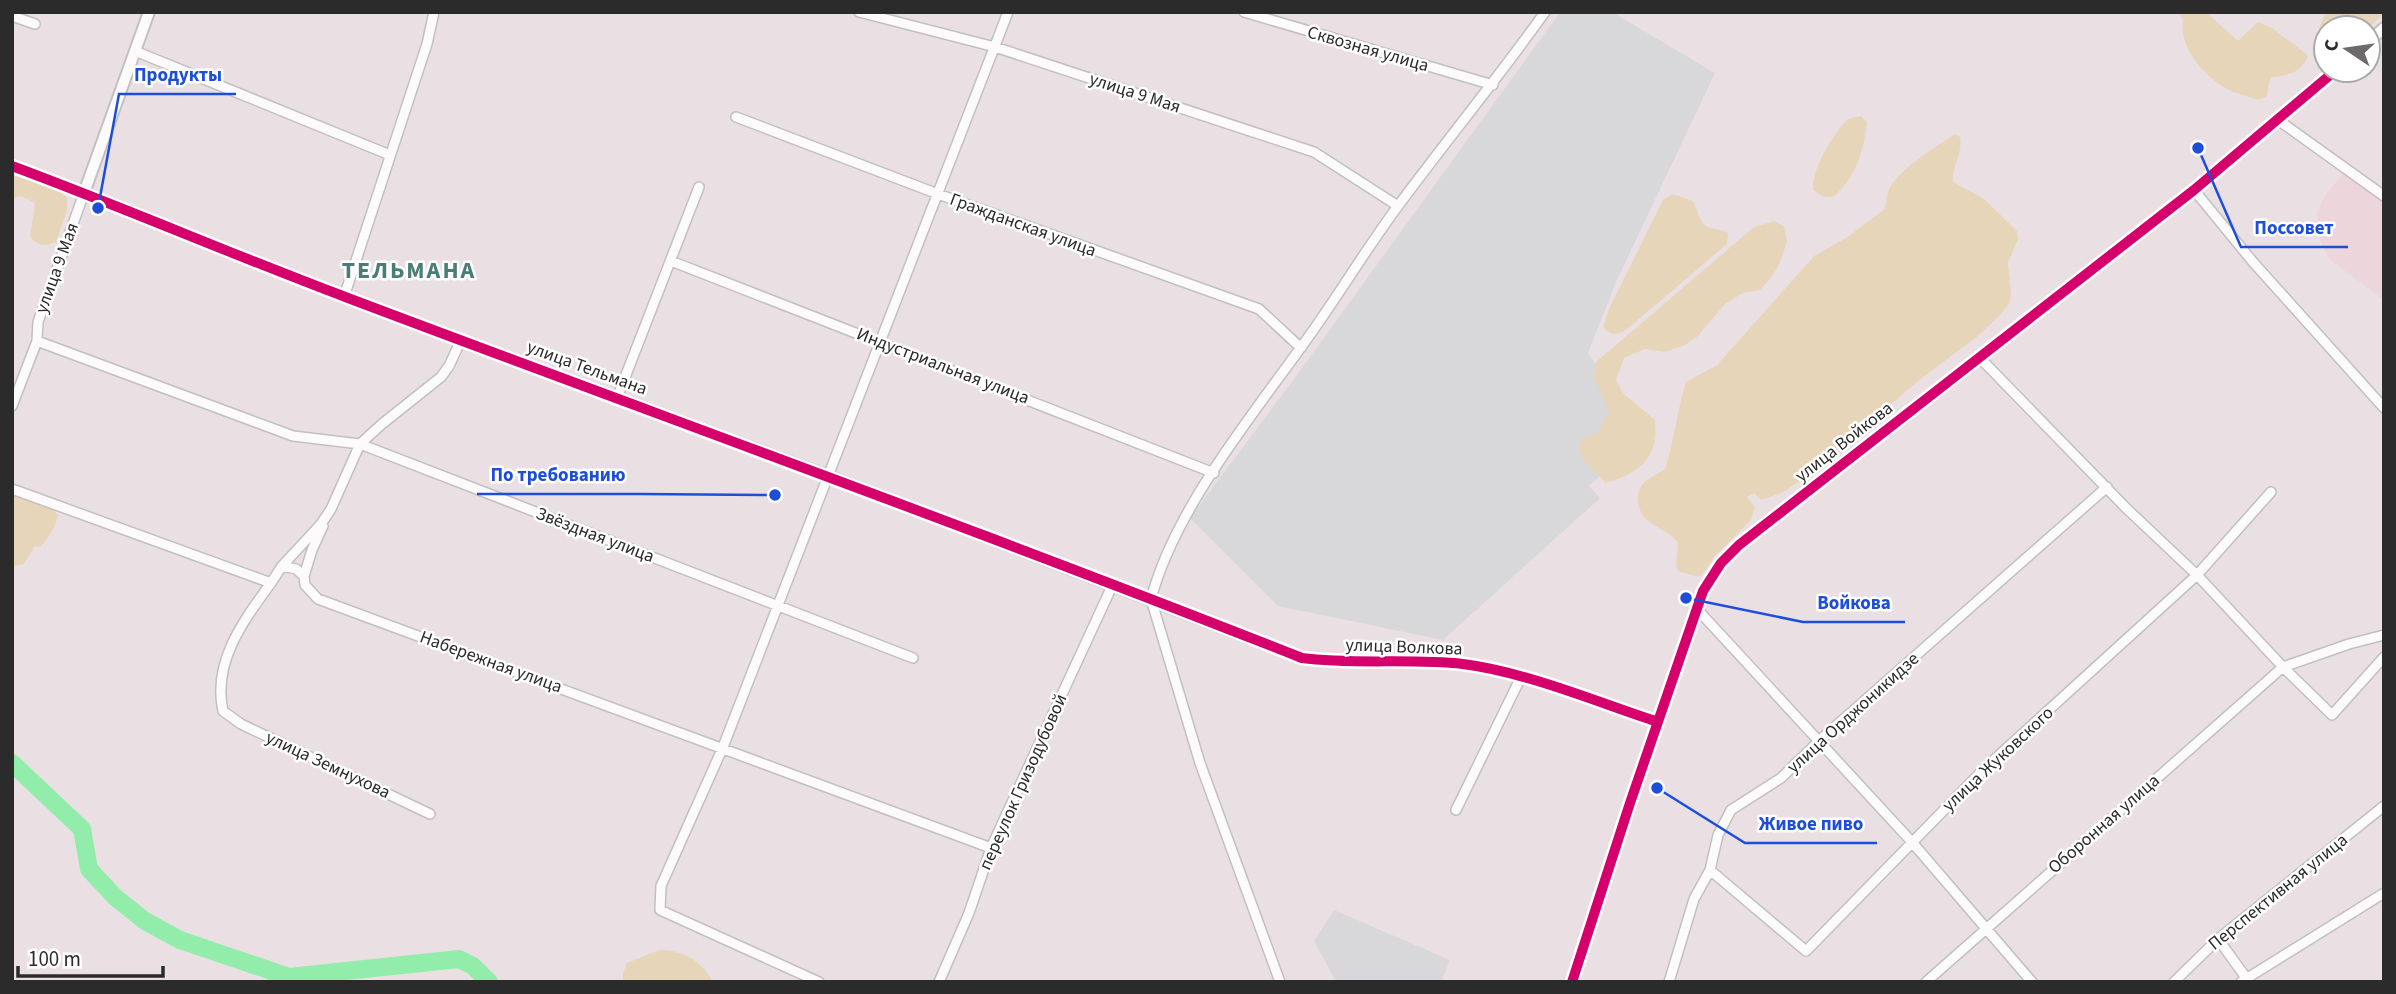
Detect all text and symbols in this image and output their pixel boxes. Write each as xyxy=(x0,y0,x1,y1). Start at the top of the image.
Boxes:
north arrow xyxy=(2312,14,2382,84)
street label: Сквозная улица xyxy=(1304,20,1432,78)
text: С xyxy=(2317,37,2346,54)
callout: Продукты xyxy=(119,54,236,94)
text: Продукты xyxy=(134,62,222,89)
street label: улица 9 Мая xyxy=(1086,66,1184,120)
street label: Гражданская улица xyxy=(946,187,1100,263)
callout: Поссовет xyxy=(2241,207,2348,247)
text: Поссовет xyxy=(2254,215,2334,242)
street label: улица 9 Мая xyxy=(29,219,85,317)
district label: ТЕЛЬМАНА xyxy=(342,253,476,288)
street label: Индустриальная улица xyxy=(853,322,1033,410)
street label: улица Тельмана xyxy=(523,335,651,401)
street label: улица Войкова xyxy=(1790,396,1898,488)
callout: По требованию xyxy=(477,454,640,494)
text: По требованию xyxy=(490,462,626,489)
street label: Звёздная улица xyxy=(532,501,658,569)
callout: Войкова xyxy=(1803,582,1905,622)
text: Войкова xyxy=(1817,590,1891,617)
street label: Набережная улица xyxy=(416,625,566,699)
street label: улица Волкова xyxy=(1345,632,1463,662)
street label: улица Орджоникидзе xyxy=(1781,647,1925,779)
street label: переулок Гризодубовой xyxy=(973,690,1073,874)
street label: улица Жуковского xyxy=(1937,701,2059,817)
street label: улица Земнухова xyxy=(262,725,394,805)
street label: Оборонная улица xyxy=(2043,768,2165,880)
callout: Живое пиво xyxy=(1745,803,1877,843)
text: Живое пиво xyxy=(1759,811,1863,838)
street label: Перспективная улица xyxy=(2203,828,2353,956)
scale bar xyxy=(18,934,163,978)
text: 100 m xyxy=(28,944,81,974)

